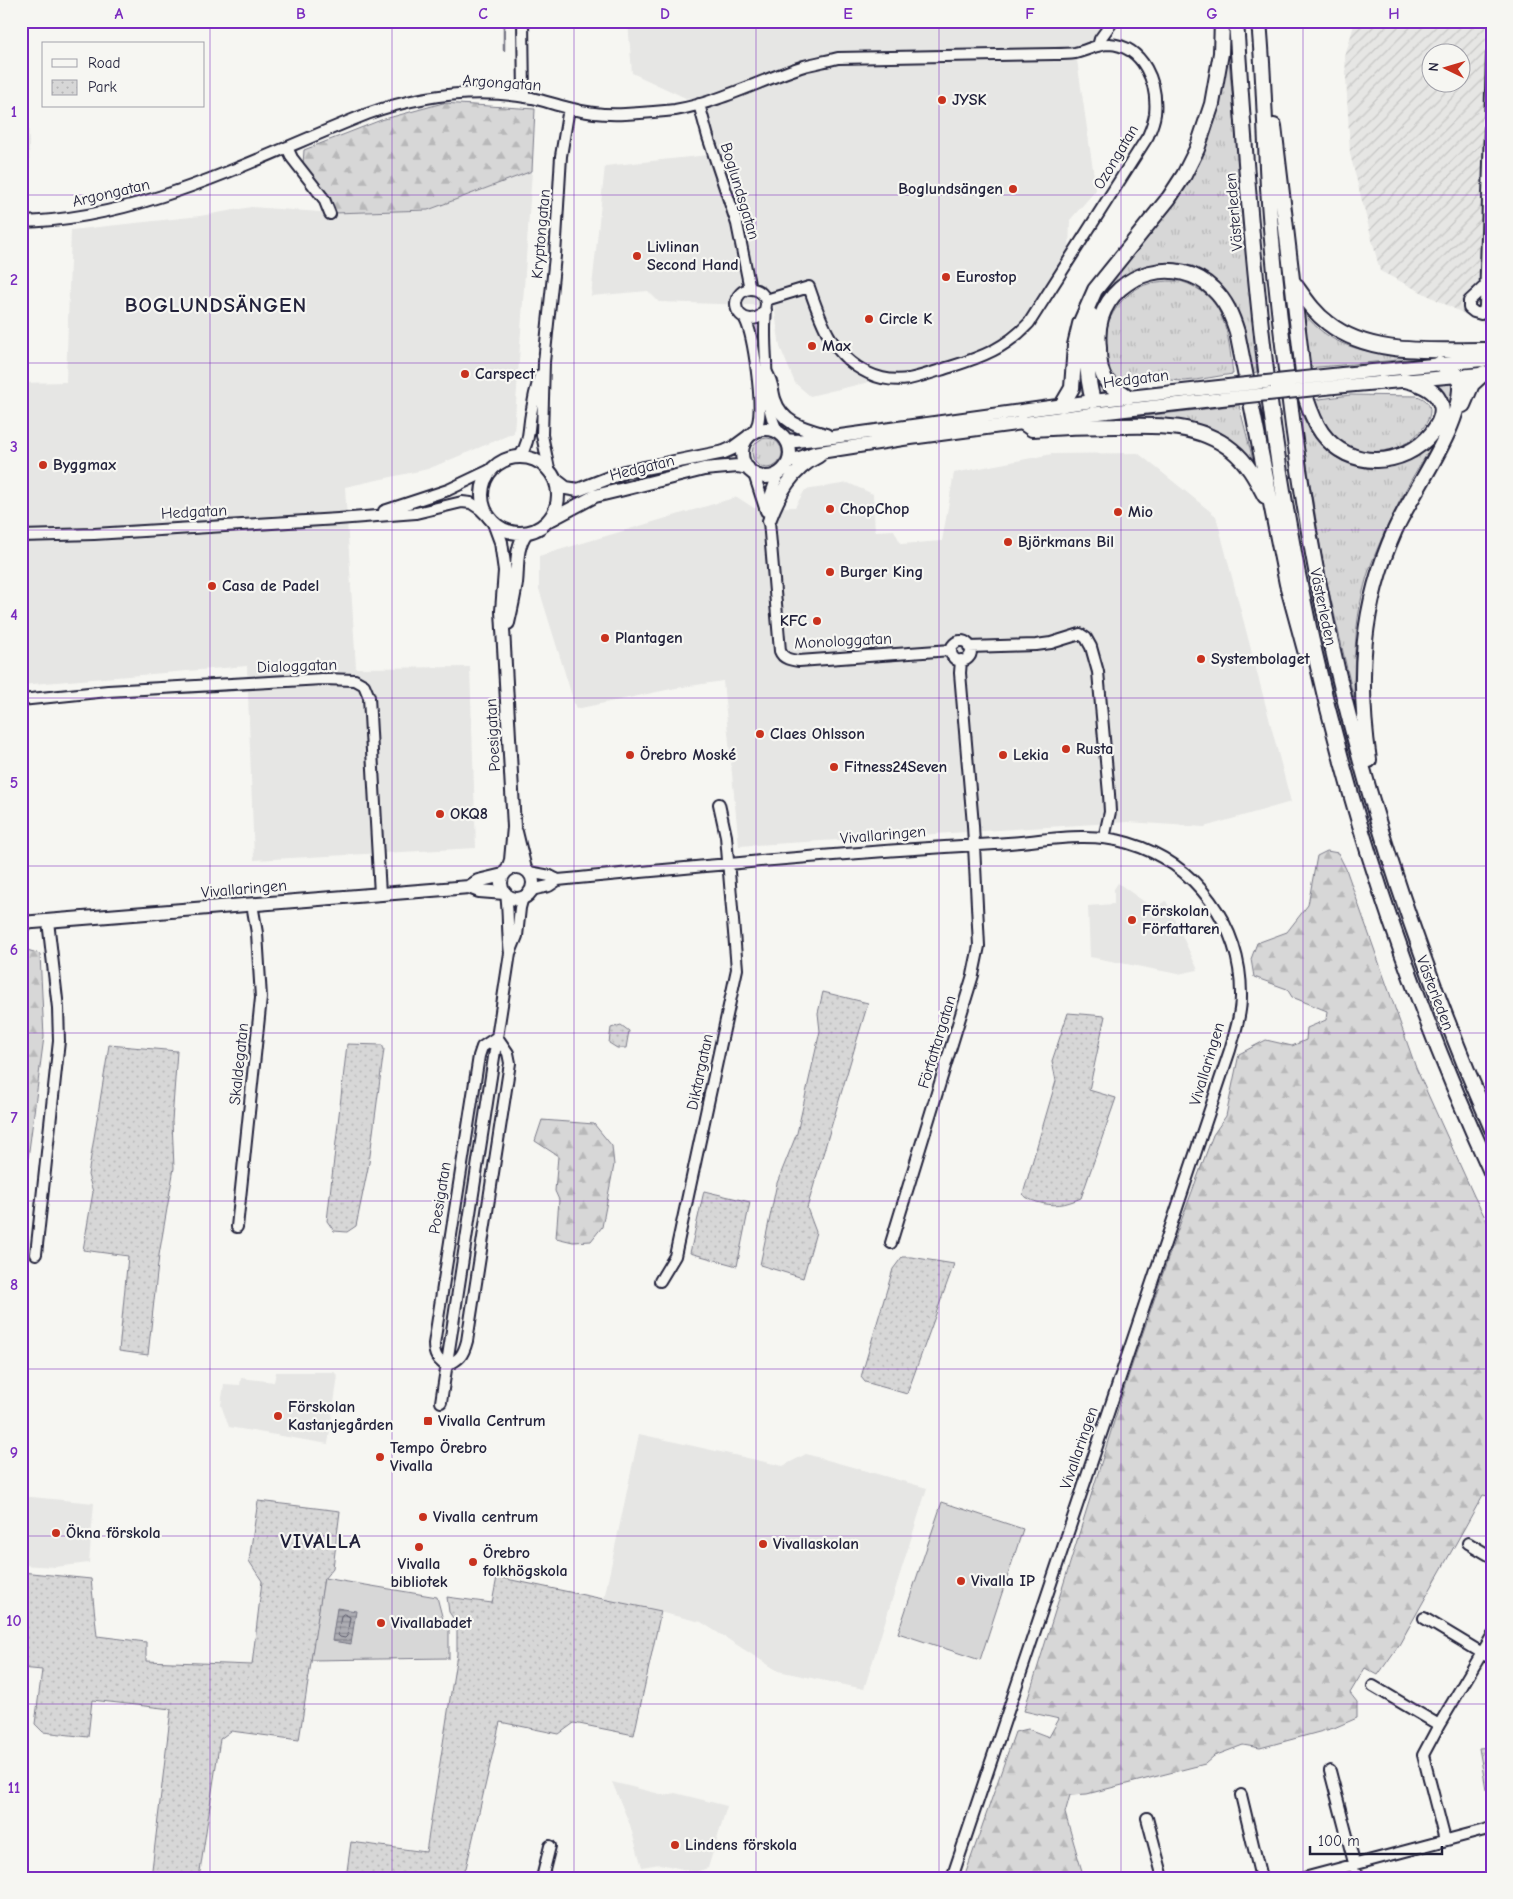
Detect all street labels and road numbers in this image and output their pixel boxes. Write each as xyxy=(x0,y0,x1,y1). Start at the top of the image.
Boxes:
street label: Argongatan xyxy=(462,71,542,95)
street label: Ozongatan xyxy=(1090,121,1142,193)
street label: Boglundsgatan xyxy=(717,140,763,242)
street label: Västerleden xyxy=(1222,172,1246,252)
street label: Argongatan xyxy=(71,175,151,211)
street label: Kryptongatan xyxy=(528,188,554,280)
street label: Hedgatan xyxy=(1102,366,1170,392)
street label: Hedgatan xyxy=(608,451,676,485)
street label: Hedgatan xyxy=(161,501,227,523)
street label: Västerleden xyxy=(1306,567,1340,647)
street label: Monologgatan xyxy=(794,629,892,653)
street label: Dialoggatan xyxy=(257,656,337,676)
street label: Poesigatan xyxy=(482,698,504,772)
street label: Vivallaringen xyxy=(839,822,927,848)
street label: Vivallaringen xyxy=(200,876,288,902)
street label: Västerleden xyxy=(1412,953,1458,1033)
street label: Författargatan xyxy=(914,993,960,1091)
street label: Vivallaringen xyxy=(1186,1020,1228,1108)
street label: Skaldegatan xyxy=(226,1022,252,1106)
street label: Diktargatan xyxy=(683,1032,717,1112)
street label: Poesigatan xyxy=(425,1161,455,1235)
street label: Vivallaringen xyxy=(1056,1404,1102,1492)

